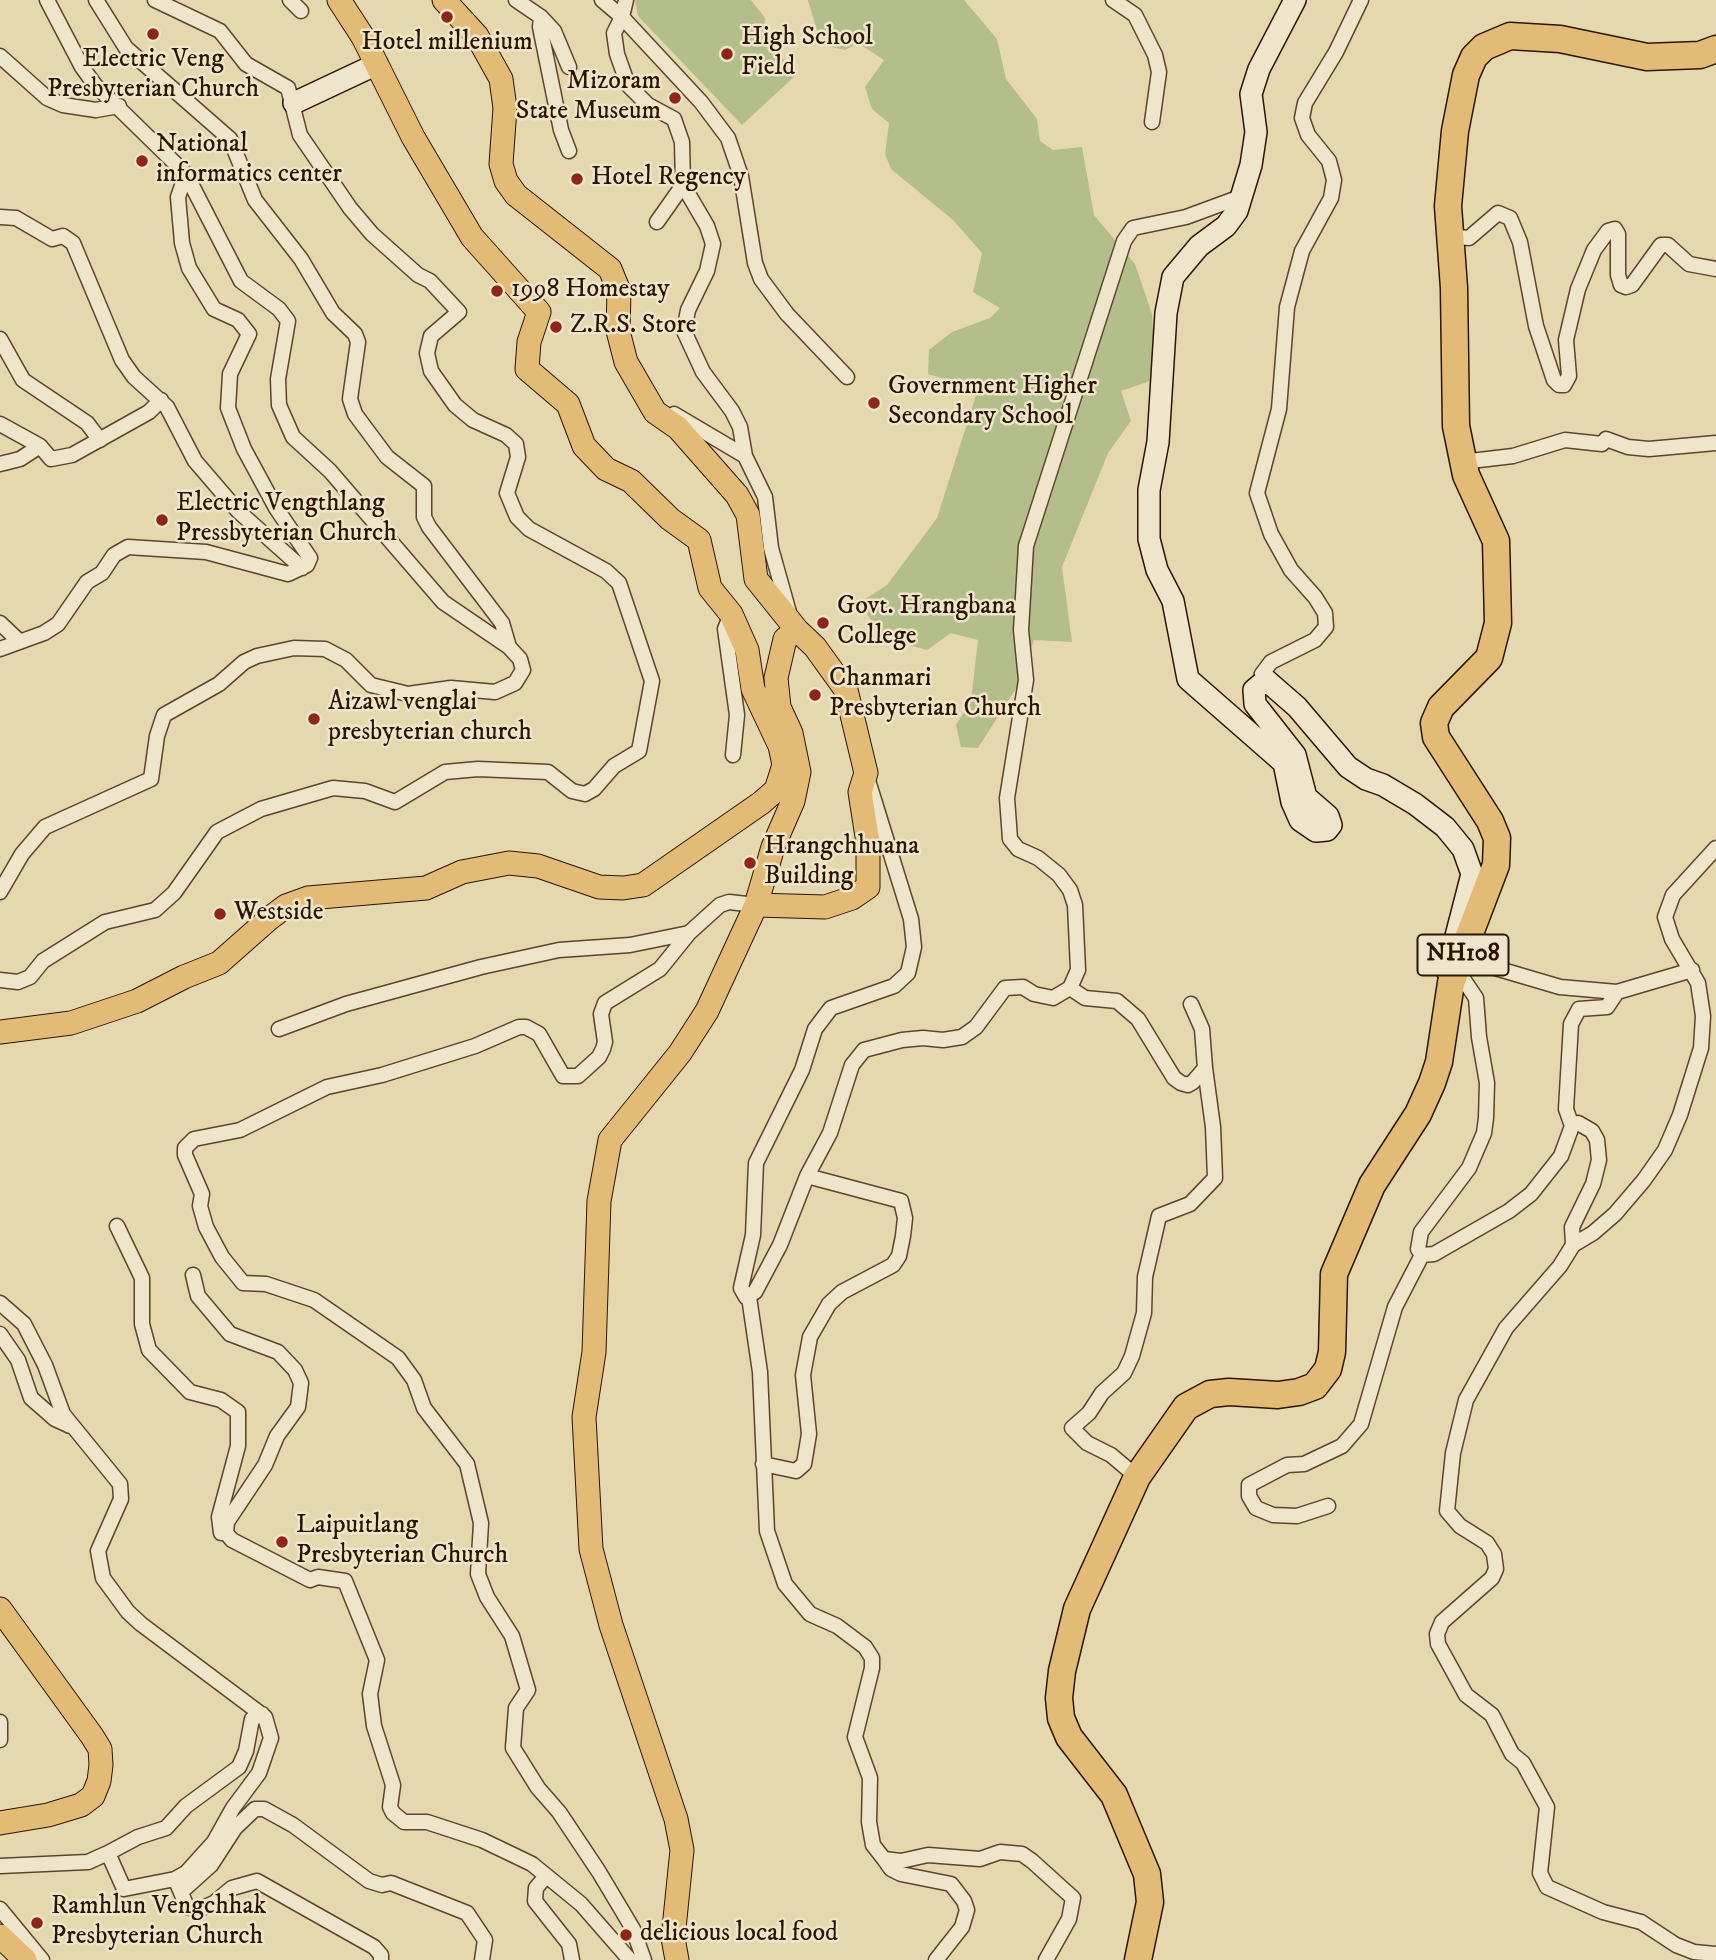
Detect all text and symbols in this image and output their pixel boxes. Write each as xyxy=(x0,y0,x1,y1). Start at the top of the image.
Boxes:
marker: Hotel millenium xyxy=(439,9,455,25)
place label: High School Field xyxy=(741,23,873,84)
marker: Electric Veng Presbyterian Church xyxy=(145,26,161,42)
place label: Hotel millenium xyxy=(361,28,533,60)
place label: Electric Veng Presbyterian Church xyxy=(47,45,259,106)
marker: High School Field xyxy=(719,46,735,62)
place label: Mizoram State Museum xyxy=(516,67,661,128)
marker: Mizoram State Museum xyxy=(667,90,683,106)
place label: National informatics center xyxy=(156,130,342,192)
marker: National informatics center xyxy=(134,153,150,169)
place label: Hotel Regency xyxy=(591,163,746,195)
marker: Hotel Regency xyxy=(569,171,585,187)
place label: 1998 Homestay xyxy=(511,275,670,307)
marker: 1998 Homestay xyxy=(489,283,505,299)
place label: Z.R.S. Store xyxy=(570,311,697,343)
marker: Z.R.S. Store xyxy=(548,319,564,335)
place label: Government Higher Secondary School xyxy=(888,372,1097,434)
marker: Government Higher Secondary School xyxy=(866,395,882,411)
place label: Electric Vengthlang Pressbyterian Church xyxy=(176,489,397,550)
marker: Electric Vengthlang Pressbyterian Church xyxy=(154,512,170,528)
place label: Govt. Hrangbana College xyxy=(837,592,1016,654)
marker: Govt. Hrangbana College xyxy=(815,615,831,631)
place label: Chanmari Presbyterian Church xyxy=(829,664,1041,726)
marker: Chanmari Presbyterian Church xyxy=(807,687,823,703)
place label: Aizawl venglai presbyterian church xyxy=(328,688,532,750)
marker: Aizawl venglai presbyterian church xyxy=(306,711,322,727)
place label: Hrangchhuana Building xyxy=(764,832,919,894)
marker: Hrangchhuana Building xyxy=(742,855,758,871)
place label: Westside xyxy=(234,898,323,930)
marker: Westside xyxy=(212,906,228,922)
road number: NH108 xyxy=(1418,934,1508,975)
place label: Laipuitlang Presbyterian Church xyxy=(296,1511,508,1572)
marker: Laipuitlang Presbyterian Church xyxy=(274,1534,290,1550)
place label: Ramhlun Vengchhak Presbyterian Church xyxy=(51,1892,266,1954)
marker: Ramhlun Vengchhak Presbyterian Church xyxy=(29,1915,45,1931)
place label: delicious local food xyxy=(640,1919,838,1951)
marker: delicious local food xyxy=(618,1927,634,1943)

